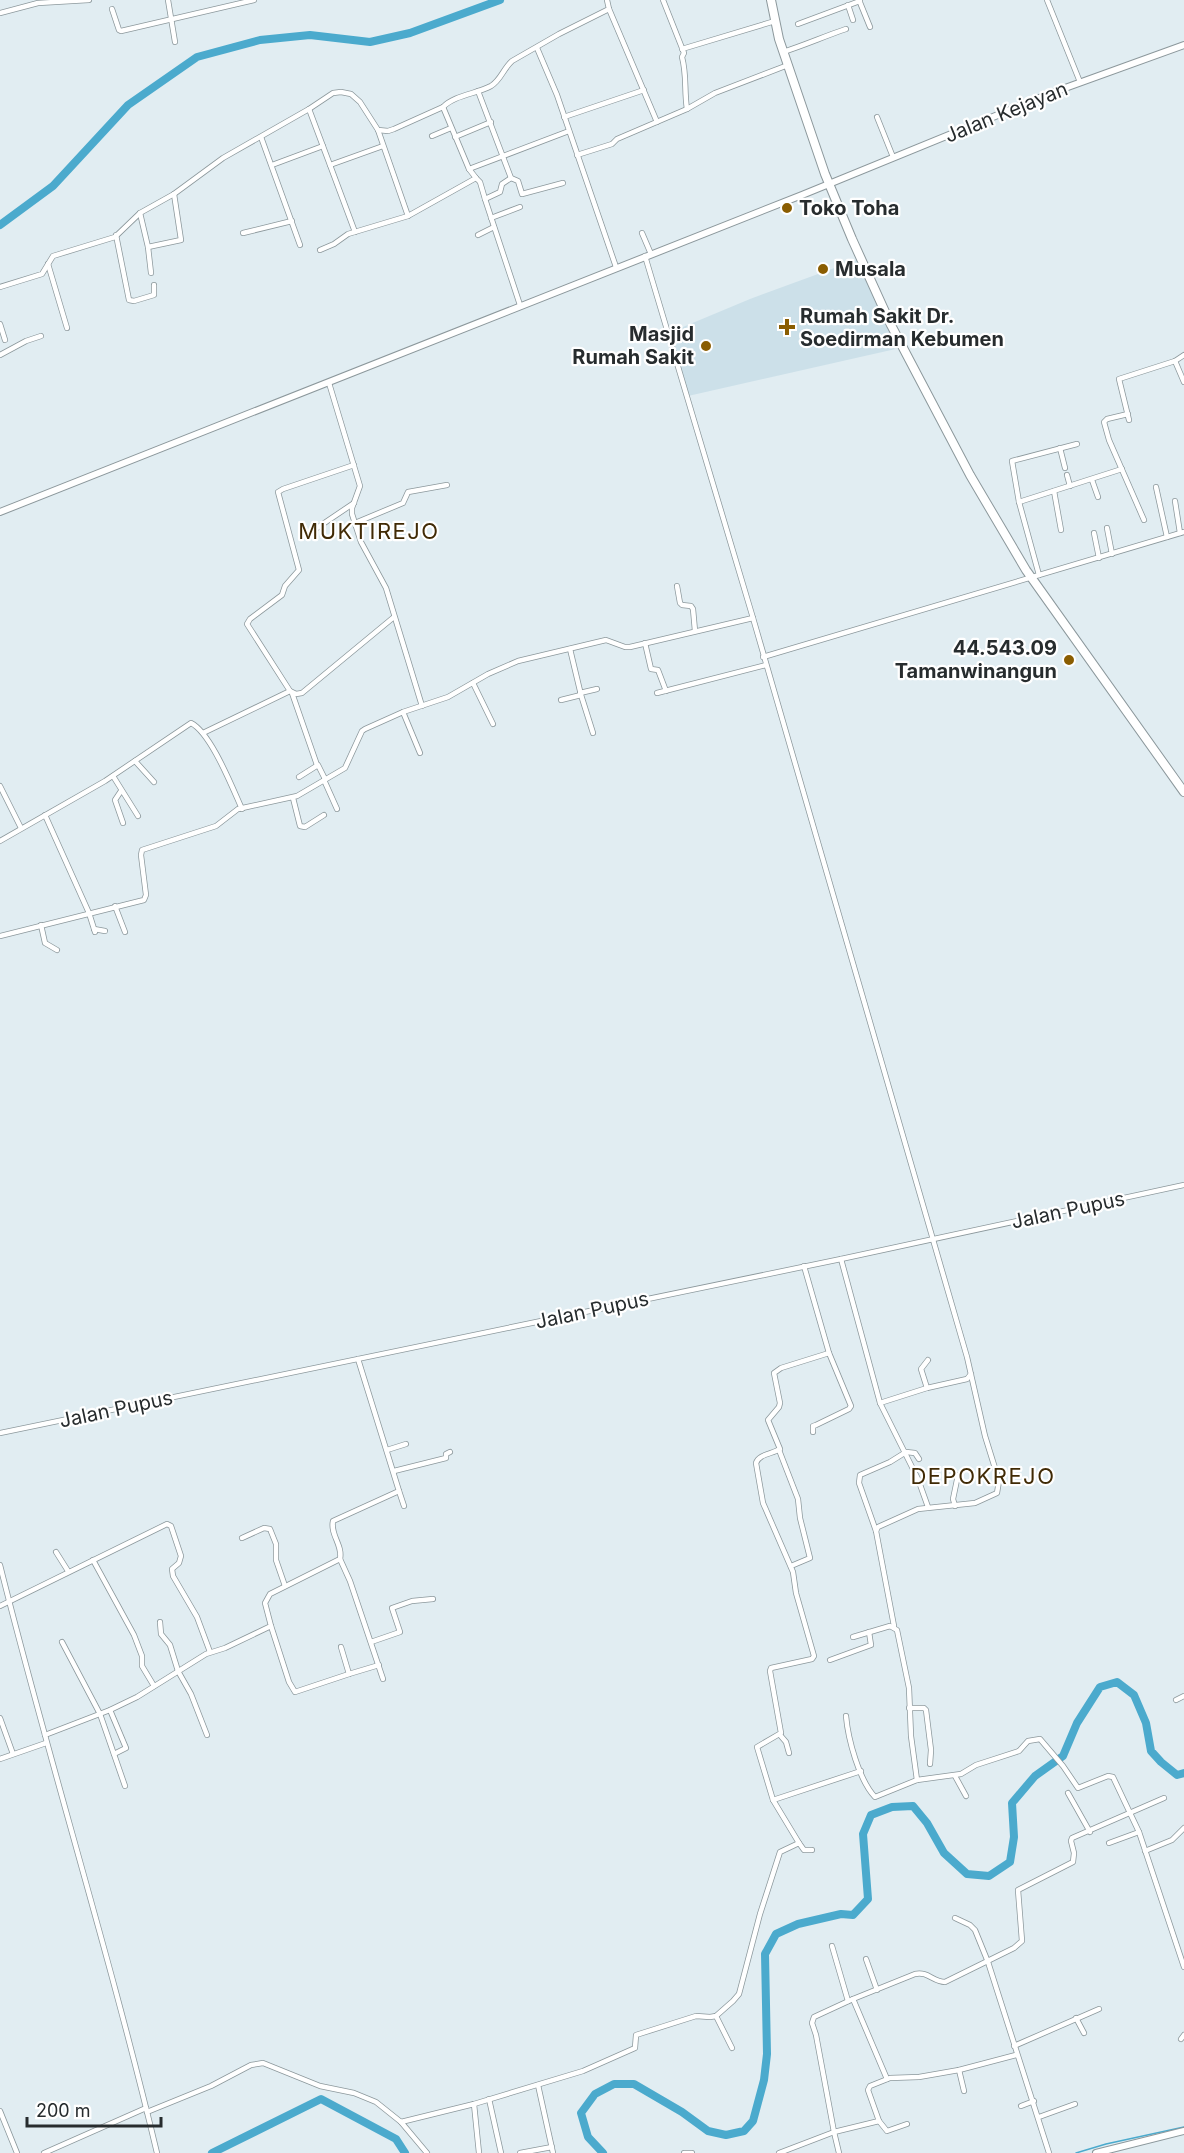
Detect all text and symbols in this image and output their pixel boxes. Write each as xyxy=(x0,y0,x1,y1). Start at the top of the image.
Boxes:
street label: Jalan Kejayan xyxy=(941,76,1071,148)
place label: Toko Toha xyxy=(799,196,899,220)
marker: Toko Toha xyxy=(780,201,794,215)
place label: Musala xyxy=(835,257,906,281)
marker: Musala xyxy=(816,262,830,276)
place label: Rumah Sakit Dr. Soedirman Kebumen xyxy=(800,304,1004,351)
marker: Rumah Sakit Dr. Soedirman Kebumen xyxy=(778,318,796,336)
place label: Masjid Rumah Sakit xyxy=(572,322,694,369)
marker: Masjid Rumah Sakit xyxy=(699,339,713,353)
district label: MUKTIREJO xyxy=(298,518,440,544)
place label: 44.543.09 Tamanwinangun xyxy=(895,636,1057,683)
marker: 44.543.09 Tamanwinangun xyxy=(1062,653,1076,667)
street label: Jalan Pupus xyxy=(1009,1186,1127,1234)
street label: Jalan Pupus xyxy=(533,1286,651,1334)
street label: Jalan Pupus xyxy=(57,1385,175,1433)
district label: DEPOKREJO xyxy=(910,1463,1056,1489)
scale bar xyxy=(27,2090,160,2128)
text: 200 m xyxy=(36,2100,91,2121)

